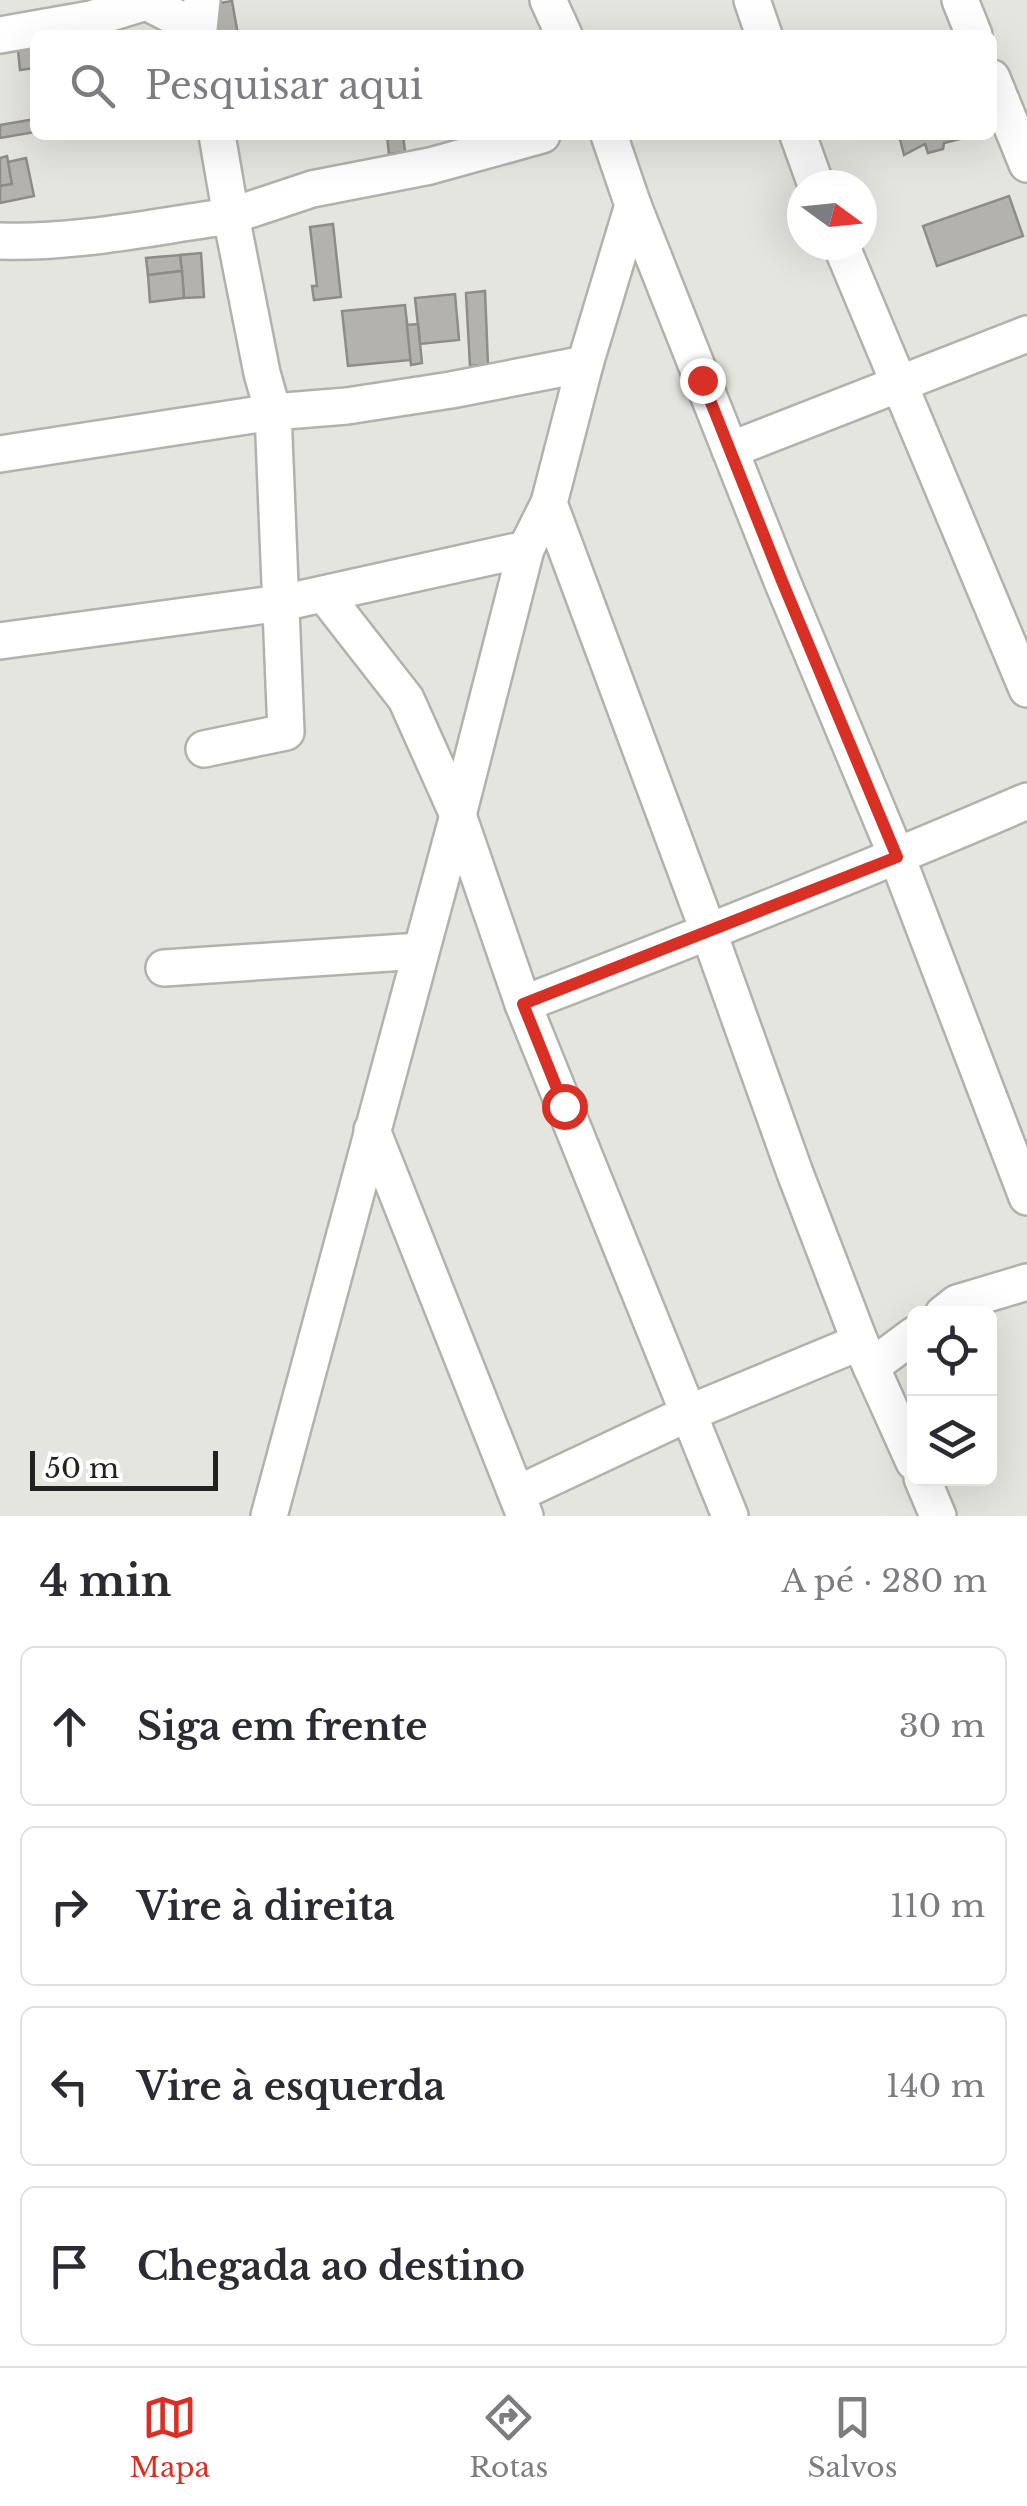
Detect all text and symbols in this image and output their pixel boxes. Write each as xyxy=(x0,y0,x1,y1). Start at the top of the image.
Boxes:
search box xyxy=(30,30,997,140)
icon: search xyxy=(65,58,120,113)
text: Pesquisar aqui xyxy=(145,62,423,109)
north arrow xyxy=(787,170,877,260)
route end xyxy=(680,358,726,404)
route start xyxy=(542,1084,588,1130)
map controls xyxy=(907,1306,997,1486)
button: locate xyxy=(907,1306,997,1396)
button: layers xyxy=(907,1396,997,1486)
scale bar xyxy=(30,1446,218,1490)
text: 50 m xyxy=(45,1451,119,1486)
text: 4 min xyxy=(40,1555,171,1607)
text: A pé · 280 m xyxy=(781,1561,987,1601)
icon: ahead xyxy=(42,1699,97,1754)
text: Siga em frente xyxy=(137,1703,428,1750)
text: 30 m xyxy=(899,1706,985,1746)
icon: right xyxy=(42,1879,97,1934)
text: Vire à direita xyxy=(137,1883,395,1930)
text: 110 m xyxy=(890,1886,985,1926)
icon: left xyxy=(42,2059,97,2114)
text: Vire à esquerda xyxy=(137,2063,445,2110)
text: 140 m xyxy=(886,2066,985,2106)
icon: arrive xyxy=(42,2239,97,2294)
text: Chegada ao destino xyxy=(137,2243,525,2290)
tab: Mapa xyxy=(130,2390,210,2485)
tab: Rotas xyxy=(469,2390,548,2485)
tab: Salvos xyxy=(807,2390,897,2485)

